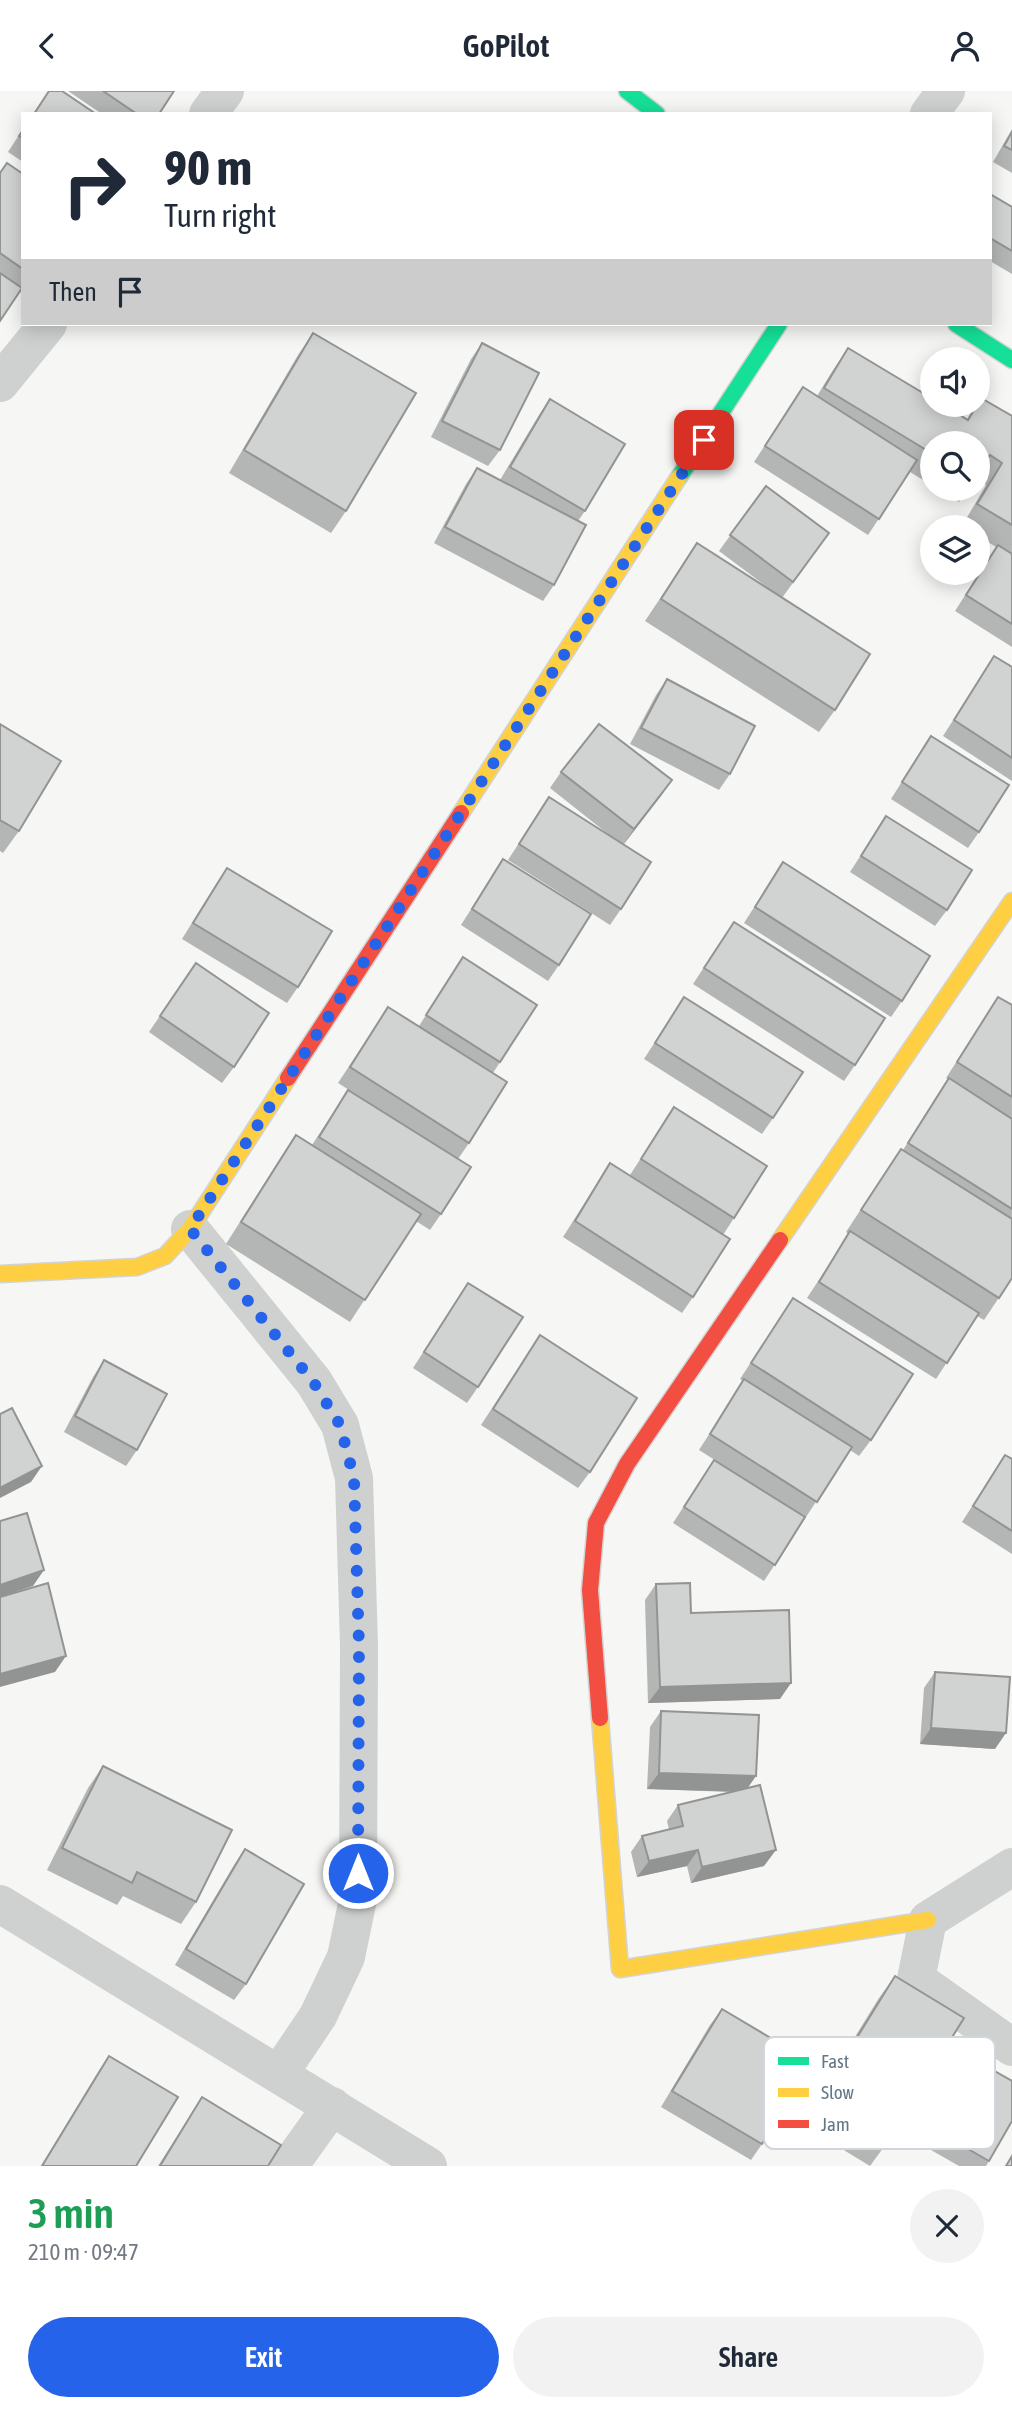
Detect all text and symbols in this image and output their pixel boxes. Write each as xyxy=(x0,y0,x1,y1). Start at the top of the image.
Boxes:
icon: back xyxy=(28,27,66,65)
text: GoPilot xyxy=(462,27,550,64)
icon: person xyxy=(946,27,984,65)
text: 90 m xyxy=(164,139,252,195)
icon: right xyxy=(49,140,140,231)
text: Turn right xyxy=(164,197,277,234)
icon: arrive xyxy=(111,273,149,311)
text: Then xyxy=(49,277,97,307)
map controls xyxy=(920,347,990,585)
button: sound xyxy=(920,347,990,417)
pin xyxy=(674,410,734,470)
icon: arrive xyxy=(685,421,723,459)
button: search xyxy=(920,431,990,501)
button: layers xyxy=(920,515,990,585)
position arrow xyxy=(321,1836,395,1910)
legend xyxy=(764,2037,995,2149)
text: Fast xyxy=(821,2050,849,2072)
text: Slow xyxy=(821,2081,855,2103)
text: Jam xyxy=(821,2113,850,2135)
text: 3 min xyxy=(28,2189,114,2237)
button: close xyxy=(910,2189,984,2263)
text: 210 m · 09:47 xyxy=(28,2239,139,2265)
button: Exit xyxy=(28,2317,499,2397)
button: Share xyxy=(513,2317,984,2397)

